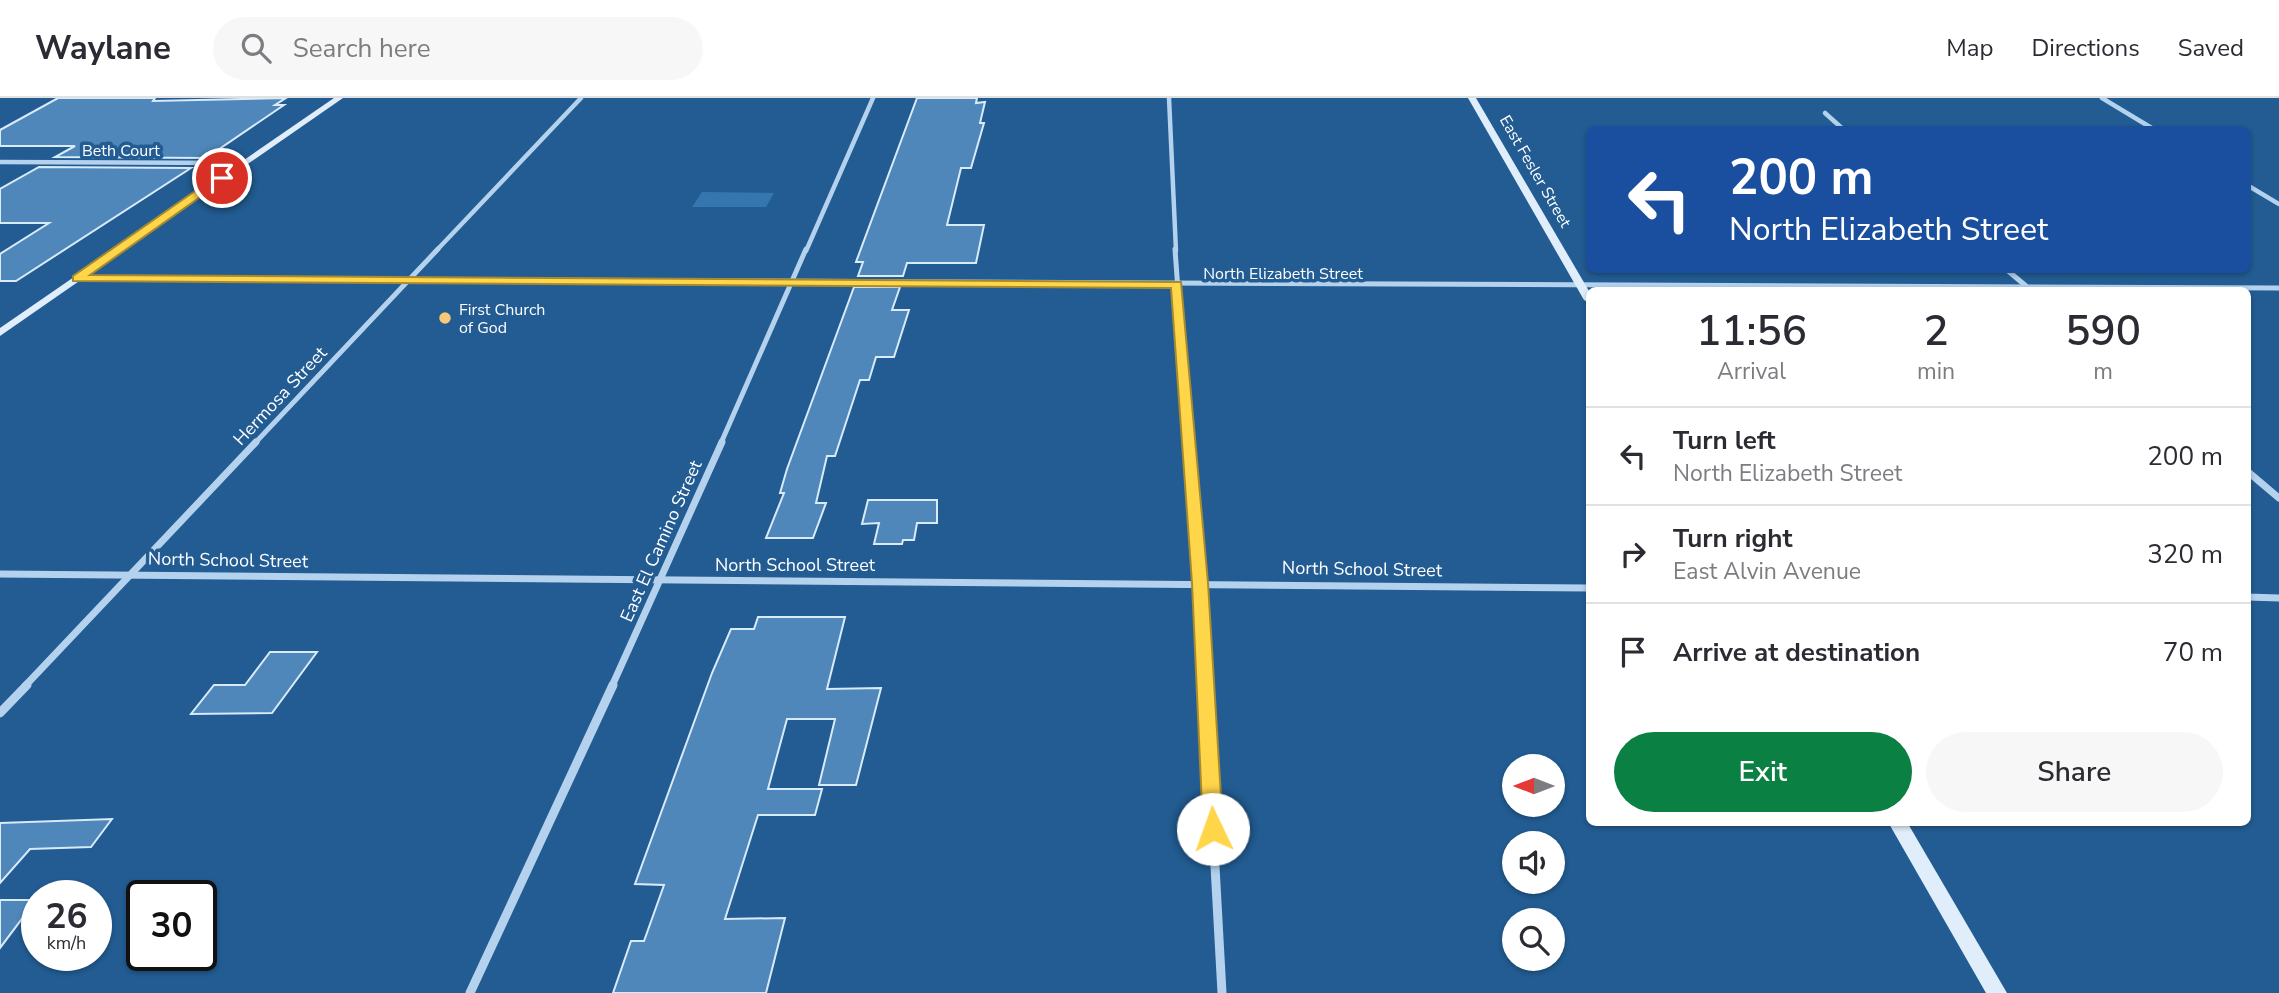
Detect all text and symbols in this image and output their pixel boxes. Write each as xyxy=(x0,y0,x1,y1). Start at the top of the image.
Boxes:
search box xyxy=(213,17,703,80)
text: Waylane xyxy=(35,26,171,71)
icon: search xyxy=(237,29,275,67)
text: Search here xyxy=(293,31,431,66)
text: Map xyxy=(1946,32,1993,64)
text: Directions xyxy=(2031,32,2140,64)
text: Saved xyxy=(2178,32,2244,64)
street label: East Fesler Street xyxy=(1494,111,1576,232)
street label: Beth Court xyxy=(82,140,160,162)
text: 200 m xyxy=(1729,144,1873,211)
pin xyxy=(192,148,252,208)
icon: left xyxy=(1614,154,1705,245)
icon: arrive xyxy=(203,159,241,197)
text: North Elizabeth Street xyxy=(1729,208,2048,251)
street label: North Elizabeth Street xyxy=(1203,263,1363,285)
place label: First Church of God xyxy=(459,299,545,339)
text: 11:56 xyxy=(1696,303,1807,360)
text: 2 xyxy=(1923,303,1949,360)
text: 590 xyxy=(2065,303,2141,360)
marker: First Church of God xyxy=(437,310,453,326)
street label: Hermosa Street xyxy=(228,341,333,451)
text: Arrival xyxy=(1717,356,1786,387)
text: min xyxy=(1917,356,1955,387)
text: m xyxy=(2093,356,2113,387)
text: Turn left xyxy=(1673,423,1776,458)
icon: left xyxy=(1614,437,1652,475)
text: 200 m xyxy=(2147,439,2223,474)
street label: East El Camino Street xyxy=(614,456,708,626)
text: North Elizabeth Street xyxy=(1673,458,1902,489)
text: Turn right xyxy=(1673,521,1792,556)
icon: right xyxy=(1614,535,1652,573)
text: 320 m xyxy=(2147,537,2223,572)
street label: North School Street xyxy=(148,547,309,573)
street label: North School Street xyxy=(715,553,876,577)
street label: North School Street xyxy=(1282,556,1443,582)
text: East Alvin Avenue xyxy=(1673,556,1861,587)
icon: arrive xyxy=(1614,633,1652,671)
text: Arrive at destination xyxy=(1673,635,1920,670)
text: 70 m xyxy=(2163,635,2223,670)
button: Exit xyxy=(1614,732,1912,812)
button: Share xyxy=(1926,732,2223,812)
north arrow xyxy=(1502,754,1564,817)
map controls xyxy=(1502,754,1565,971)
position arrow xyxy=(1176,792,1250,866)
button: sound xyxy=(1502,831,1565,894)
speed limit sign: 30 xyxy=(126,880,217,971)
text: 26 xyxy=(45,893,88,940)
button: search xyxy=(1502,908,1565,971)
text: km/h xyxy=(47,931,86,955)

